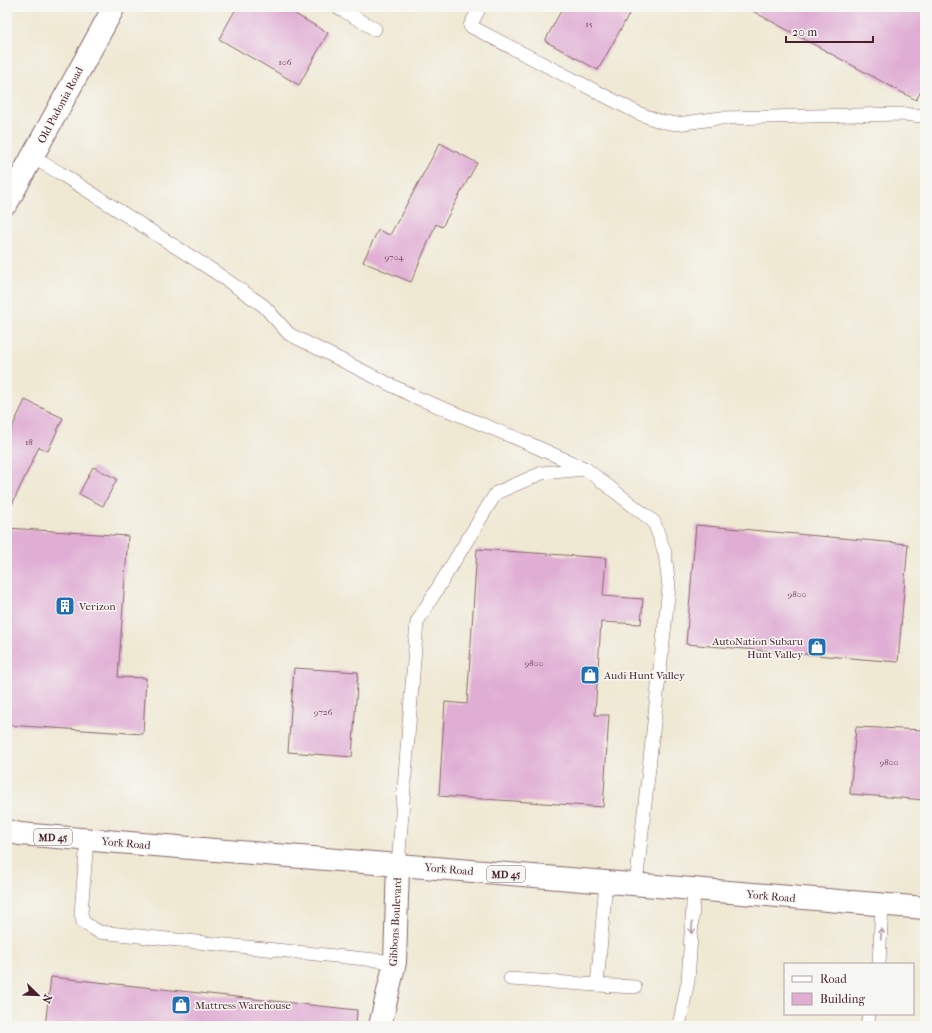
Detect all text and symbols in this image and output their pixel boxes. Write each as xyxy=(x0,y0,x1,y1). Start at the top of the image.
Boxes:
scale bar xyxy=(786,18,873,44)
house number: 15 xyxy=(585,19,593,29)
text: 20 m xyxy=(792,25,817,39)
house number: 106 xyxy=(279,57,292,67)
street label: Old Padonia Road xyxy=(35,64,87,146)
house number: 9704 xyxy=(384,252,404,262)
house number: 18 xyxy=(25,437,33,447)
house number: 9800 xyxy=(787,589,807,599)
building icon: Verizon xyxy=(54,595,76,617)
place label: Verizon xyxy=(78,600,116,613)
place label: AutoNation Subaru Hunt Valley xyxy=(711,635,804,661)
shop icon: AutoNation Subaru Hunt Valley xyxy=(806,636,828,658)
house number: 9800 xyxy=(524,658,544,668)
shop icon: Audi Hunt Valley xyxy=(579,664,601,686)
place label: Audi Hunt Valley xyxy=(603,669,686,682)
house number: 9726 xyxy=(314,707,332,717)
house number: 9800 xyxy=(879,757,899,767)
road number: MD 45 xyxy=(34,829,72,845)
street label: York Road xyxy=(100,835,152,852)
street label: York Road xyxy=(423,861,475,878)
road number: MD 45 xyxy=(487,866,525,882)
street label: Gibbons Boulevard xyxy=(387,876,404,967)
street label: York Road xyxy=(745,888,797,905)
one-way arrow xyxy=(688,921,695,934)
one-way arrow xyxy=(877,928,884,941)
legend xyxy=(784,963,914,1015)
text: Road xyxy=(820,972,847,986)
north arrow xyxy=(18,975,58,1015)
text: N xyxy=(39,992,54,1006)
text: Building xyxy=(820,992,865,1006)
shop icon: Mattress Warehouse xyxy=(170,994,192,1016)
place label: Mattress Warehouse xyxy=(195,999,292,1012)

